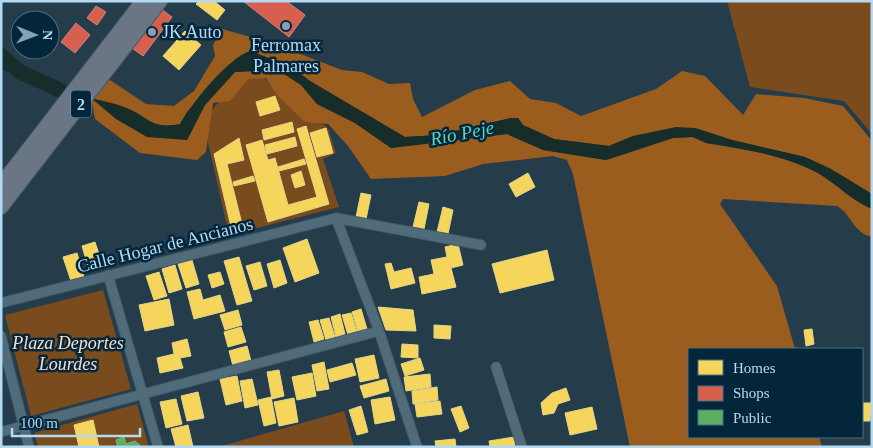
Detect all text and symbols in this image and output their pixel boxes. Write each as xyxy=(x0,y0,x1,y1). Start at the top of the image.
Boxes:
north arrow xyxy=(10,10,60,60)
marker: Ferromax Palmares xyxy=(280,20,292,32)
place label: JK Auto xyxy=(162,22,222,42)
marker: JK Auto xyxy=(146,26,158,38)
text: N xyxy=(40,30,55,40)
place label: Ferromax Palmares xyxy=(251,35,321,76)
road number: 2 xyxy=(71,90,91,118)
water label: Río Peje xyxy=(427,117,496,150)
street label: Calle Hogar de Ancianos xyxy=(75,213,255,277)
park label: Plaza Deportes Lourdes xyxy=(11,333,124,374)
legend xyxy=(688,348,863,438)
text: Homes xyxy=(733,360,776,376)
text: Shops xyxy=(733,385,770,401)
scale bar xyxy=(12,406,140,438)
text: Public xyxy=(733,410,772,426)
text: 100 m xyxy=(20,415,58,431)

